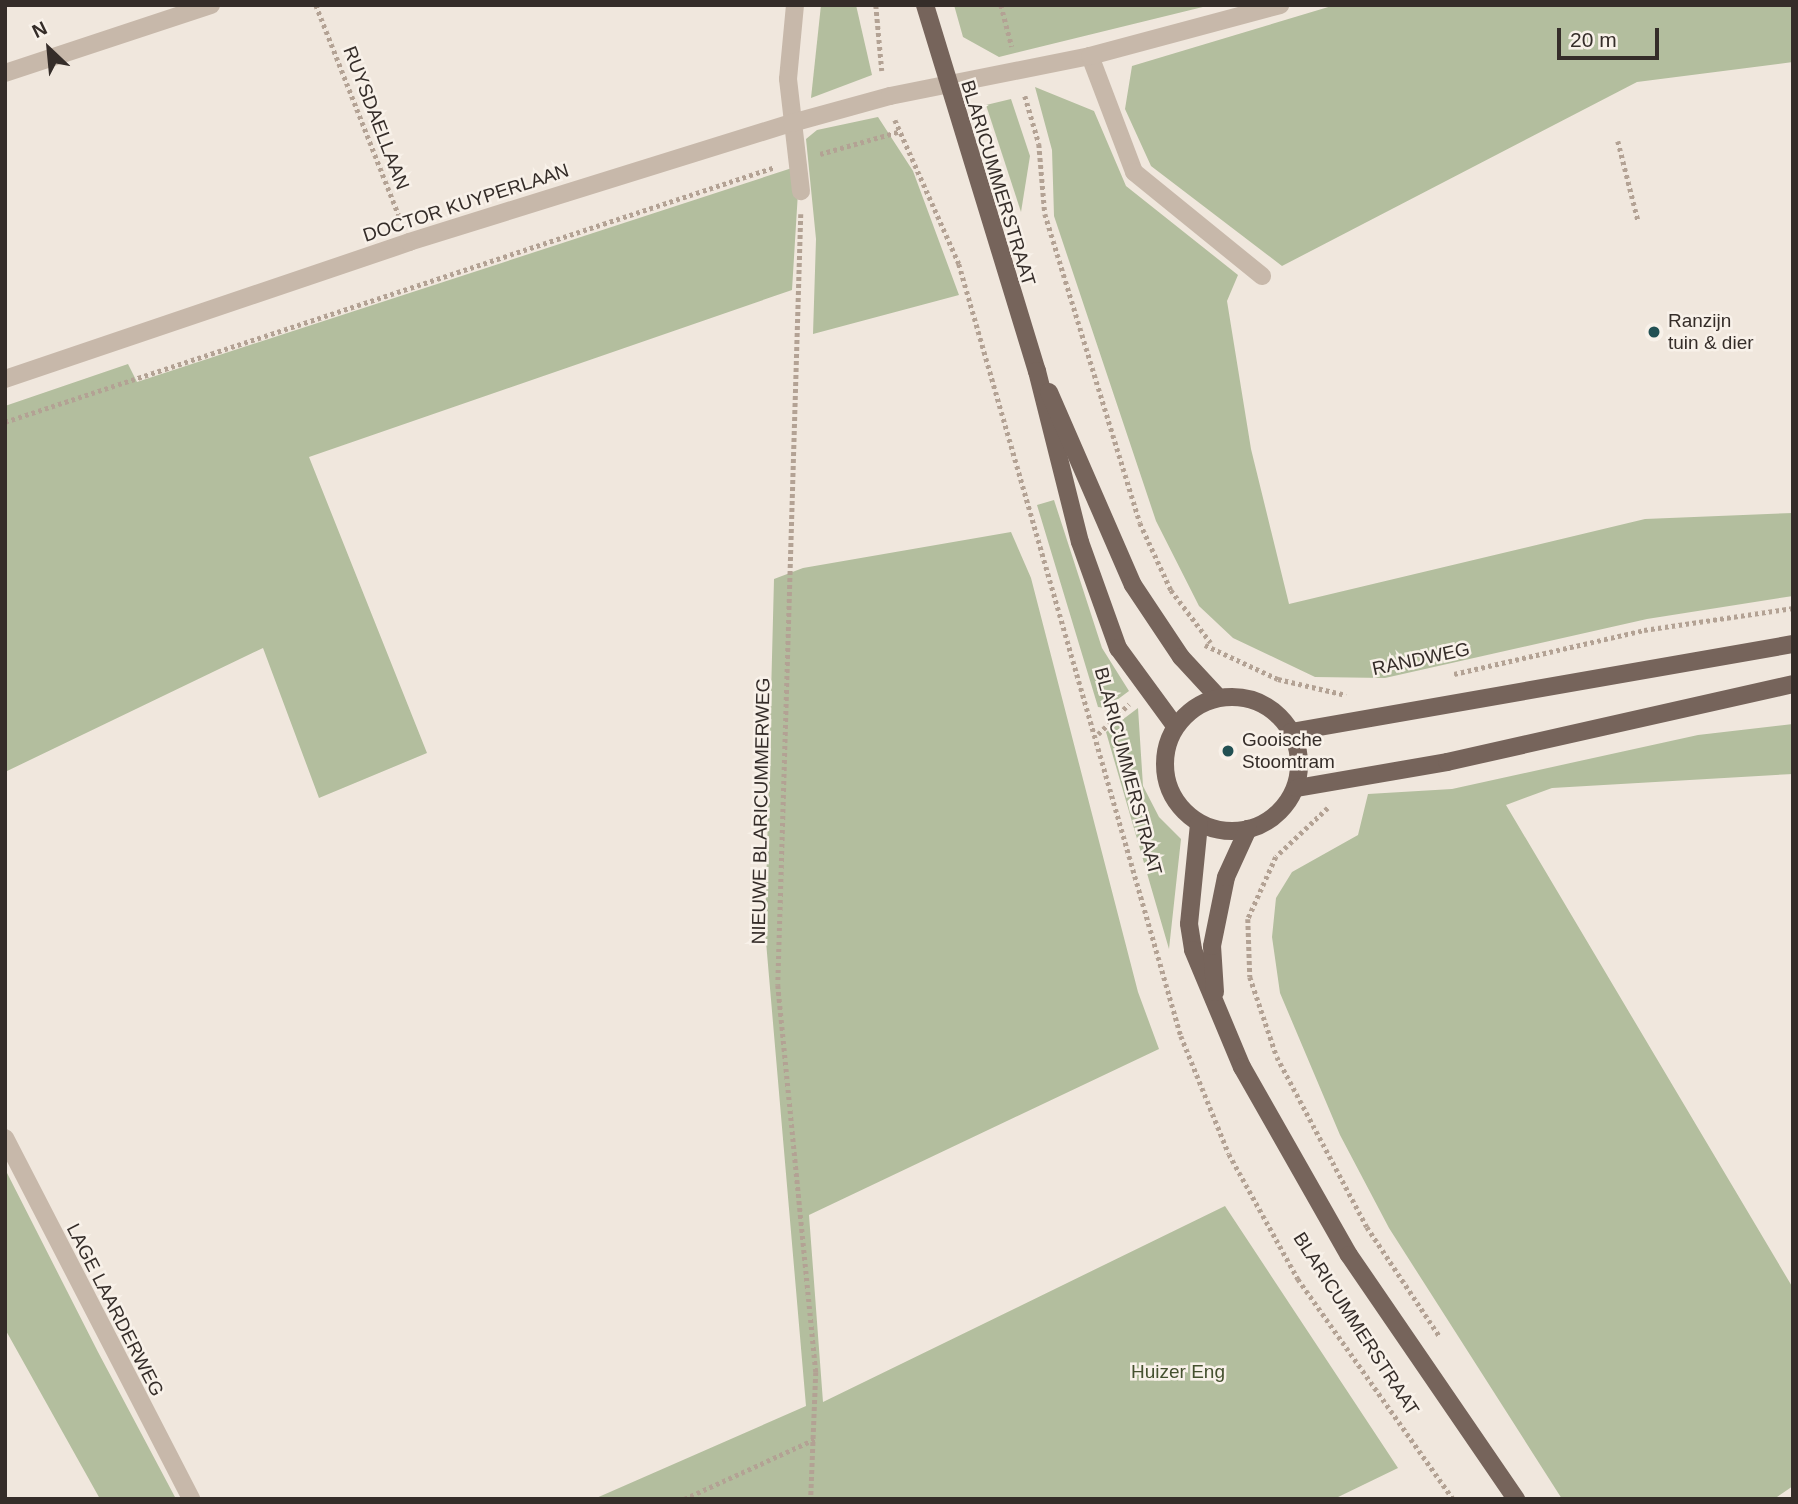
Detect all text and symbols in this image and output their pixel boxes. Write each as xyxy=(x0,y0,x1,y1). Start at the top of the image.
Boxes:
north arrow xyxy=(14,14,84,84)
scale bar xyxy=(1560,14,1661,58)
text: N xyxy=(29,17,50,42)
text: 20 m xyxy=(1570,28,1617,51)
street label: RUYSDAELLAAN xyxy=(338,43,414,193)
street label: BLARICUMMERSTRAAT xyxy=(956,77,1040,289)
street label: DOCTOR KUYPERLAAN xyxy=(360,159,572,247)
place label: Ranzijn tuin & dier xyxy=(1668,310,1754,354)
marker: Ranzijn tuin & dier xyxy=(1646,324,1662,340)
street label: RANDWEG xyxy=(1370,638,1472,680)
street label: BLARICUMMERSTRAAT xyxy=(1089,665,1167,877)
street label: NIEUWE BLARICUMMERWEG xyxy=(747,677,775,945)
place label: Gooische Stoomtram xyxy=(1242,729,1335,773)
marker: Gooische Stoomtram xyxy=(1220,743,1236,759)
street label: LAGE LAARDERWEG xyxy=(62,1220,168,1400)
street label: BLARICUMMERSTRAAT xyxy=(1288,1228,1424,1420)
park label: Huizer Eng xyxy=(1131,1361,1225,1383)

